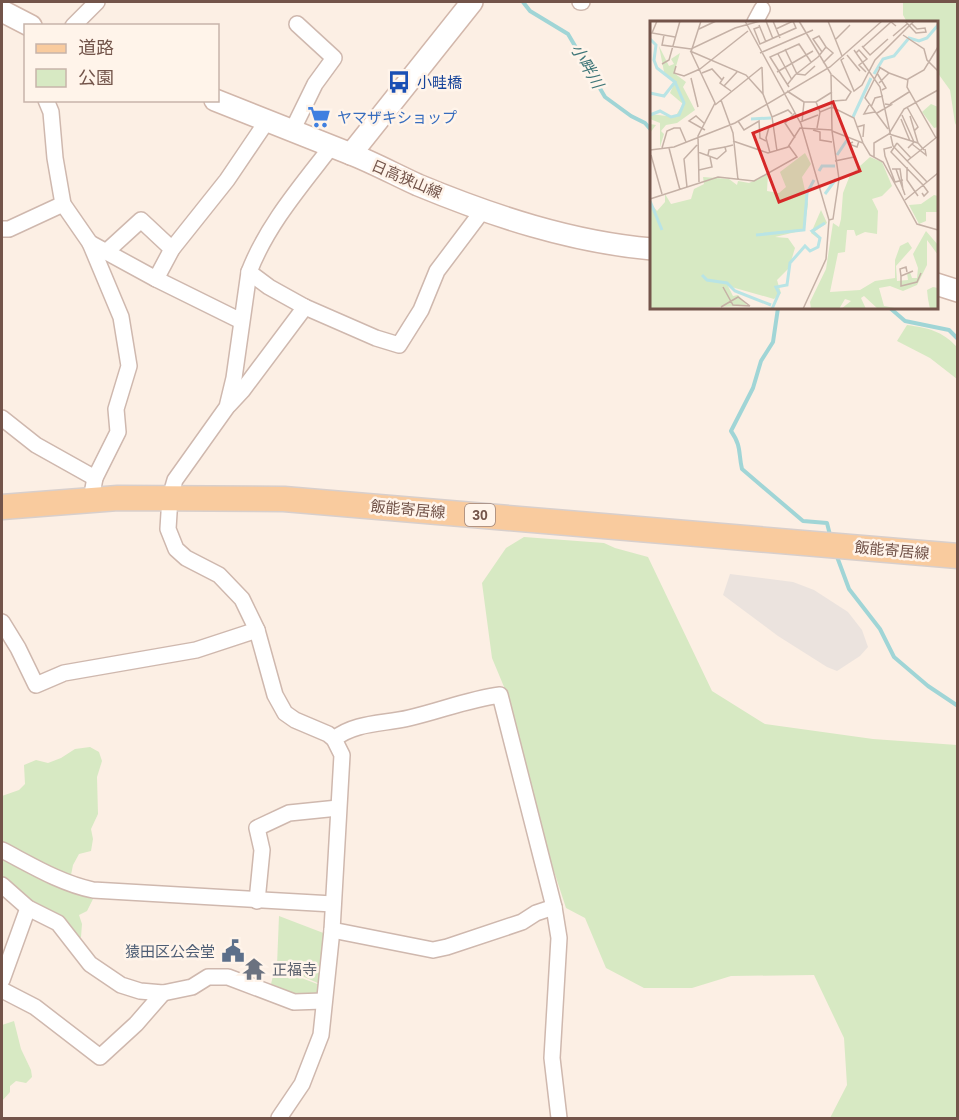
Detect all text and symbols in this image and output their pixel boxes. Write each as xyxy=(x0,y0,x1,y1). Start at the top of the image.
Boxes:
inset map xyxy=(650,21,938,309)
legend xyxy=(24,24,219,102)
text: 道路 xyxy=(78,38,114,58)
water label: 小畔川 xyxy=(568,41,607,93)
text: 公園 xyxy=(78,68,114,88)
bus stop icon: 小畦橋 xyxy=(386,69,412,95)
place label: 小畦橋 xyxy=(417,74,462,91)
supermarket icon: ヤマザキショップ xyxy=(306,104,332,130)
place label: ヤマザキショップ xyxy=(337,109,457,126)
street label: 日高狭山線 xyxy=(369,157,445,201)
street label: 飯能寄居線 xyxy=(370,497,446,521)
road number: 30 xyxy=(465,504,495,526)
street label: 飯能寄居線 xyxy=(854,538,930,562)
public building icon: 猿田区公会堂 xyxy=(220,938,246,964)
place label: 猿田区公会堂 xyxy=(125,943,215,960)
temple icon: 正福寺 xyxy=(241,956,267,982)
place label: 正福寺 xyxy=(272,961,317,978)

